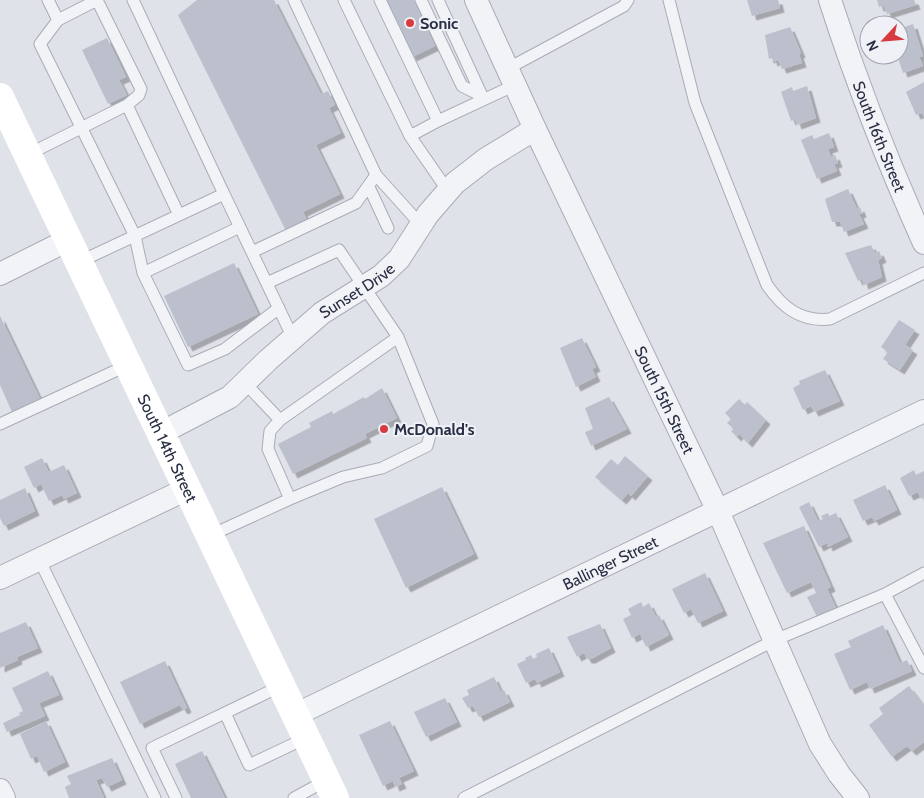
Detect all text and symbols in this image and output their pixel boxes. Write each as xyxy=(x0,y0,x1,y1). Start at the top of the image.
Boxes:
place label: Sonic xyxy=(420,14,458,33)
north arrow xyxy=(859,15,909,65)
marker: Sonic xyxy=(404,17,416,29)
text: N xyxy=(862,37,883,54)
street label: South 16th Street xyxy=(849,78,910,195)
street label: Sunset Drive xyxy=(316,259,398,322)
street label: South 15th Street xyxy=(631,343,699,457)
street label: South 14th Street xyxy=(134,391,202,506)
place label: McDonald's xyxy=(394,420,475,439)
marker: McDonald's xyxy=(378,423,390,435)
street label: Ballinger Street xyxy=(560,531,661,594)

